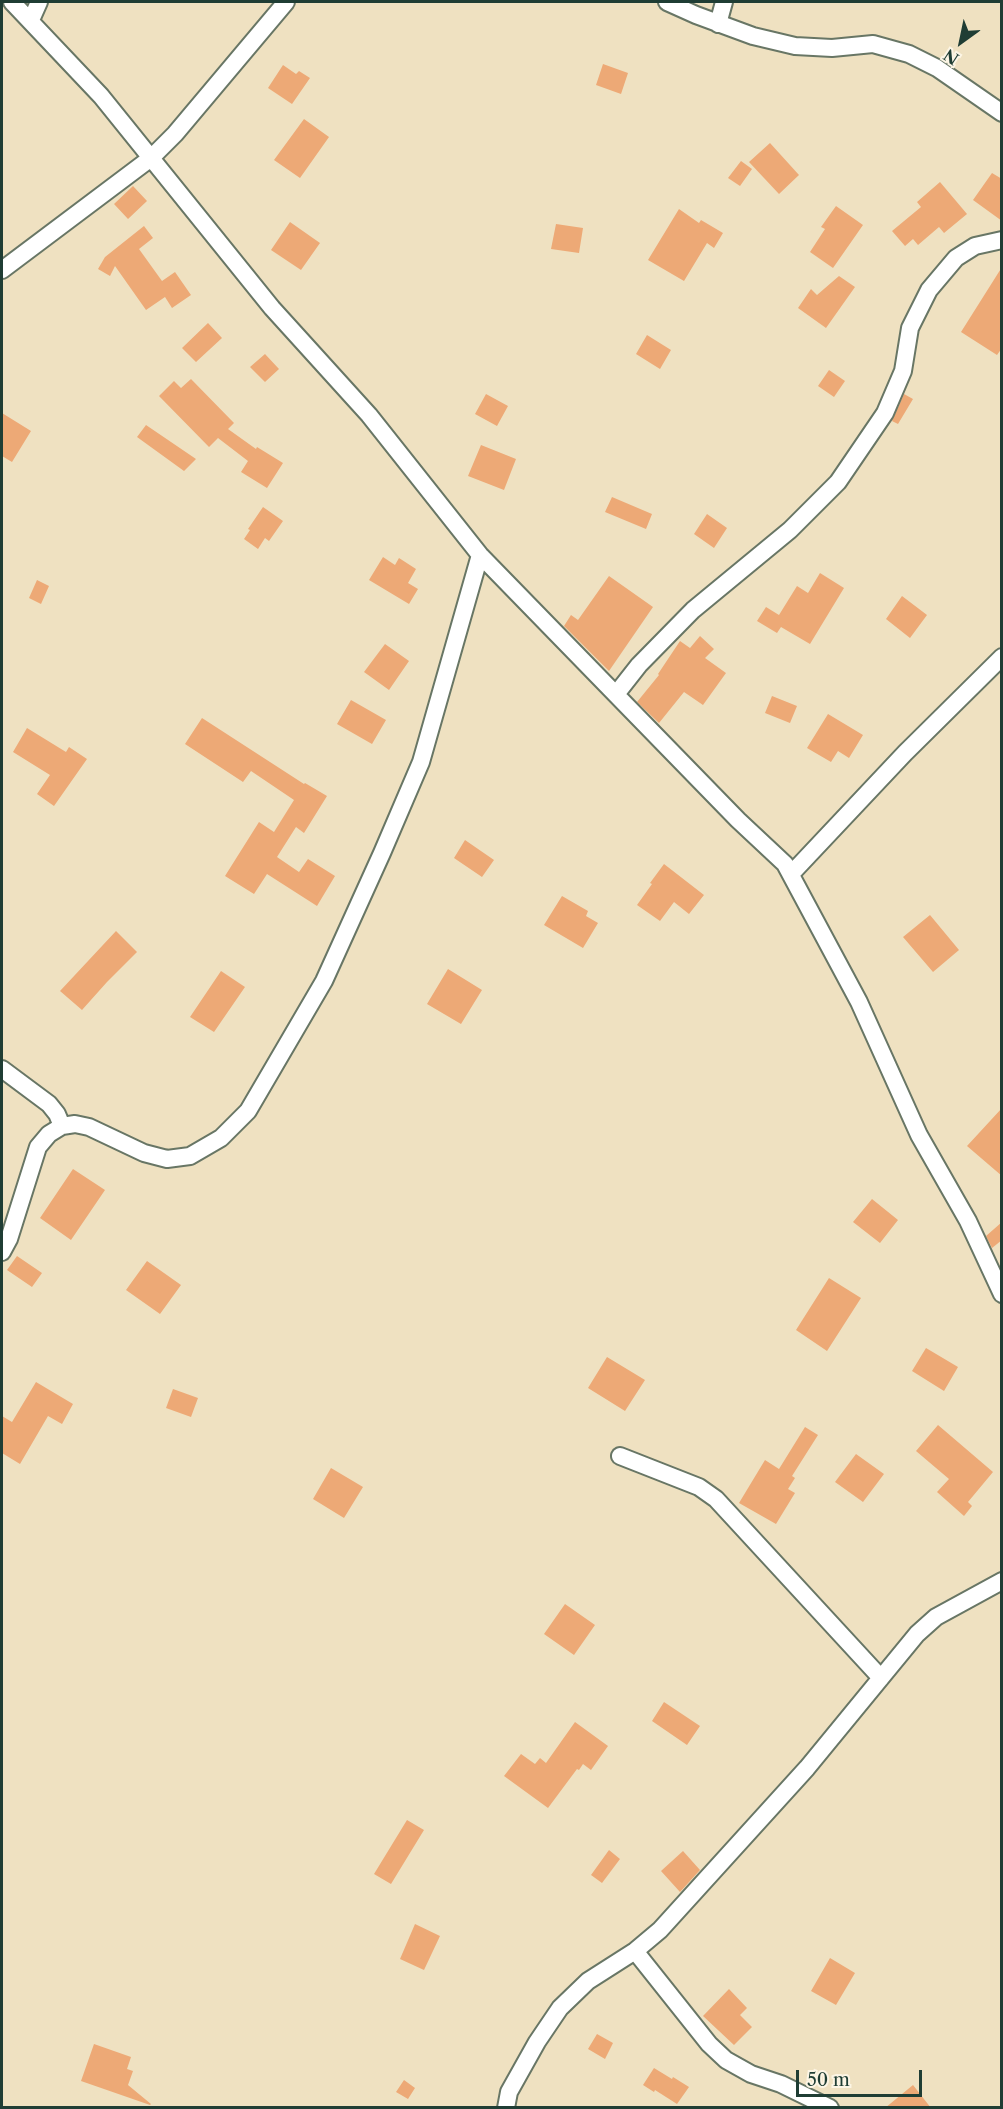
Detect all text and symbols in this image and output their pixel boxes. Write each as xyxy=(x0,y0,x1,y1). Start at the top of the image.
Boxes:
north arrow xyxy=(931,12,991,72)
text: N xyxy=(940,45,962,69)
scale bar xyxy=(799,2058,925,2096)
text: 50 m xyxy=(807,2069,850,2091)

